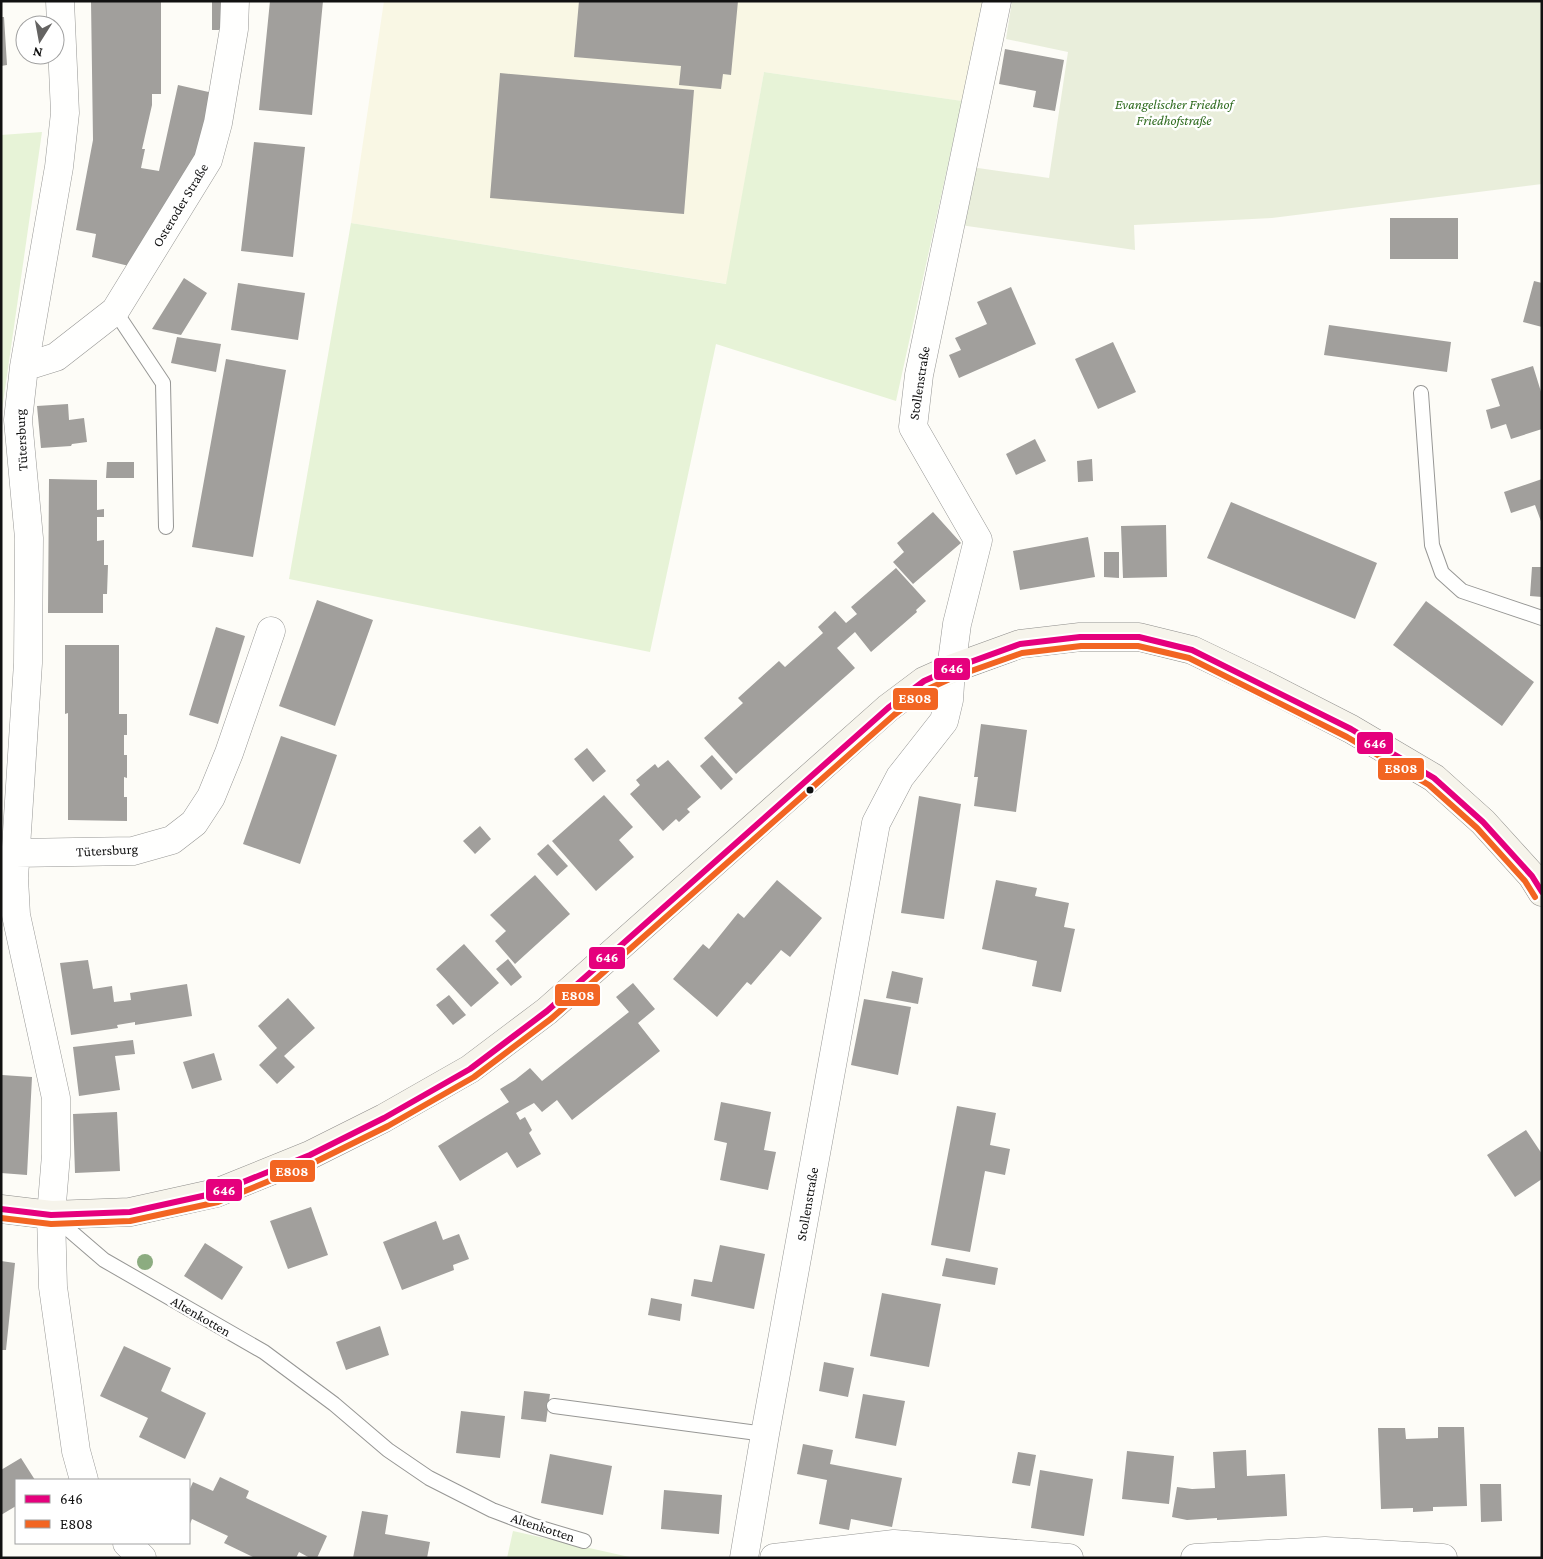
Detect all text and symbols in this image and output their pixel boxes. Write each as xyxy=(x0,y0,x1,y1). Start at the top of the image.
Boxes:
north arrow xyxy=(15,15,65,65)
text: N xyxy=(31,44,44,62)
park label: Evangelischer Friedhof Friedhofstraße xyxy=(1115,96,1235,128)
street label: Osteroder Straße xyxy=(149,160,211,250)
street label: Stollenstraße xyxy=(905,345,933,421)
street label: Tütersburg xyxy=(11,408,31,471)
line badge: 646 xyxy=(933,657,971,681)
text: 646 xyxy=(941,660,963,676)
line badge: E808 xyxy=(892,687,939,711)
text: E808 xyxy=(899,690,931,706)
line badge: 646 xyxy=(1356,731,1394,755)
text: 646 xyxy=(1364,735,1386,751)
line badge: E808 xyxy=(1377,757,1425,781)
text: E808 xyxy=(1385,760,1417,776)
unlabelled marker xyxy=(805,785,815,795)
street label: Tütersburg xyxy=(76,840,139,860)
line badge: 646 xyxy=(588,946,626,970)
text: 646 xyxy=(596,949,618,965)
line badge: E808 xyxy=(554,983,601,1007)
text: E808 xyxy=(562,987,594,1003)
line badge: E808 xyxy=(269,1159,316,1183)
text: E808 xyxy=(276,1163,308,1179)
street label: Stollenstraße xyxy=(793,1166,821,1242)
line badge: 646 xyxy=(205,1178,243,1202)
text: 646 xyxy=(213,1182,235,1198)
street label: Altenkotten xyxy=(168,1293,234,1340)
legend xyxy=(15,1479,190,1544)
text: 646 xyxy=(60,1491,83,1507)
street label: Altenkotten xyxy=(509,1509,577,1545)
text: E808 xyxy=(60,1516,93,1532)

